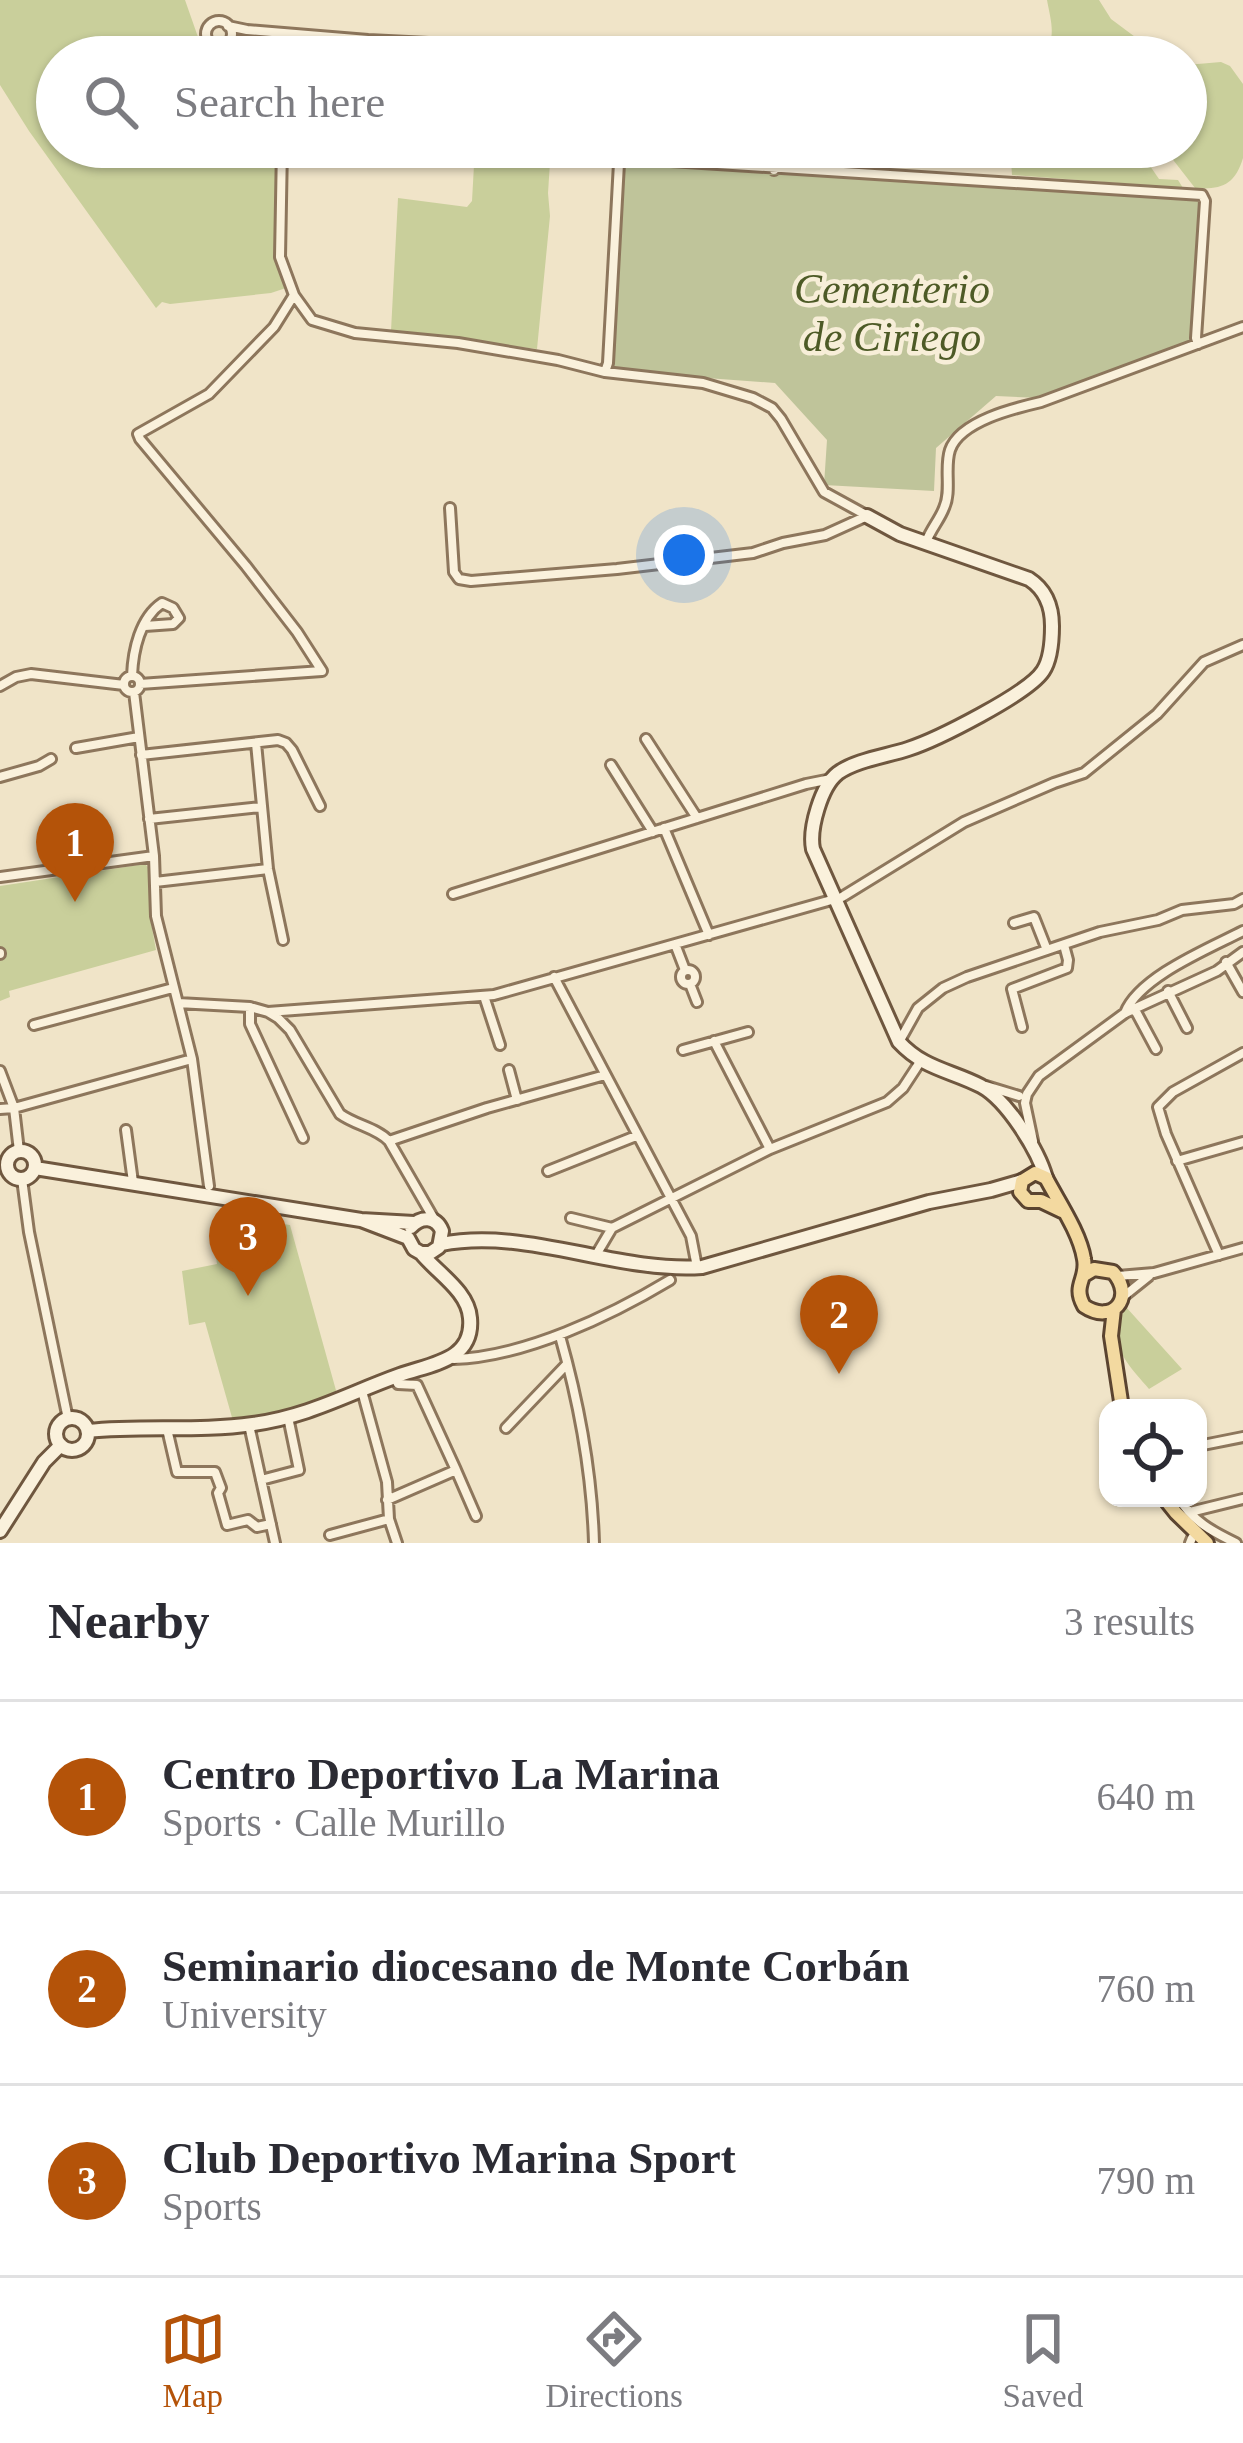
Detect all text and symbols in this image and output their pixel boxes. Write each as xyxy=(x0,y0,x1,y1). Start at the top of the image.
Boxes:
search box xyxy=(36,36,1207,168)
icon: search xyxy=(78,69,144,135)
text: Search here xyxy=(174,77,385,127)
park label: Cementerio de Ciriego xyxy=(794,266,990,360)
your location xyxy=(654,525,714,585)
pin: 1 xyxy=(36,803,114,902)
pin: 3 xyxy=(209,1197,287,1296)
pin: 2 xyxy=(800,1275,878,1374)
map controls xyxy=(1099,1399,1207,1507)
button: locate xyxy=(1099,1399,1207,1507)
text: Nearby xyxy=(48,1593,209,1649)
text: 3 results xyxy=(1064,1600,1195,1643)
text: Centro Deportivo La Marina xyxy=(162,1749,720,1799)
text: 1 xyxy=(77,1775,97,1818)
text: 640 m xyxy=(1096,1775,1195,1818)
text: Sports · Calle Murillo xyxy=(162,1801,505,1844)
text: Seminario diocesano de Monte Corbán xyxy=(162,1941,910,1991)
text: 2 xyxy=(77,1967,97,2010)
text: 760 m xyxy=(1096,1967,1195,2010)
text: University xyxy=(162,1993,327,2036)
text: Club Deportivo Marina Sport xyxy=(162,2133,736,2183)
text: 3 xyxy=(77,2159,97,2202)
text: 790 m xyxy=(1096,2159,1195,2202)
text: Sports xyxy=(162,2185,262,2228)
tab: Map xyxy=(160,2306,226,2415)
tab: Directions xyxy=(545,2306,683,2415)
tab: Saved xyxy=(1003,2306,1083,2415)

